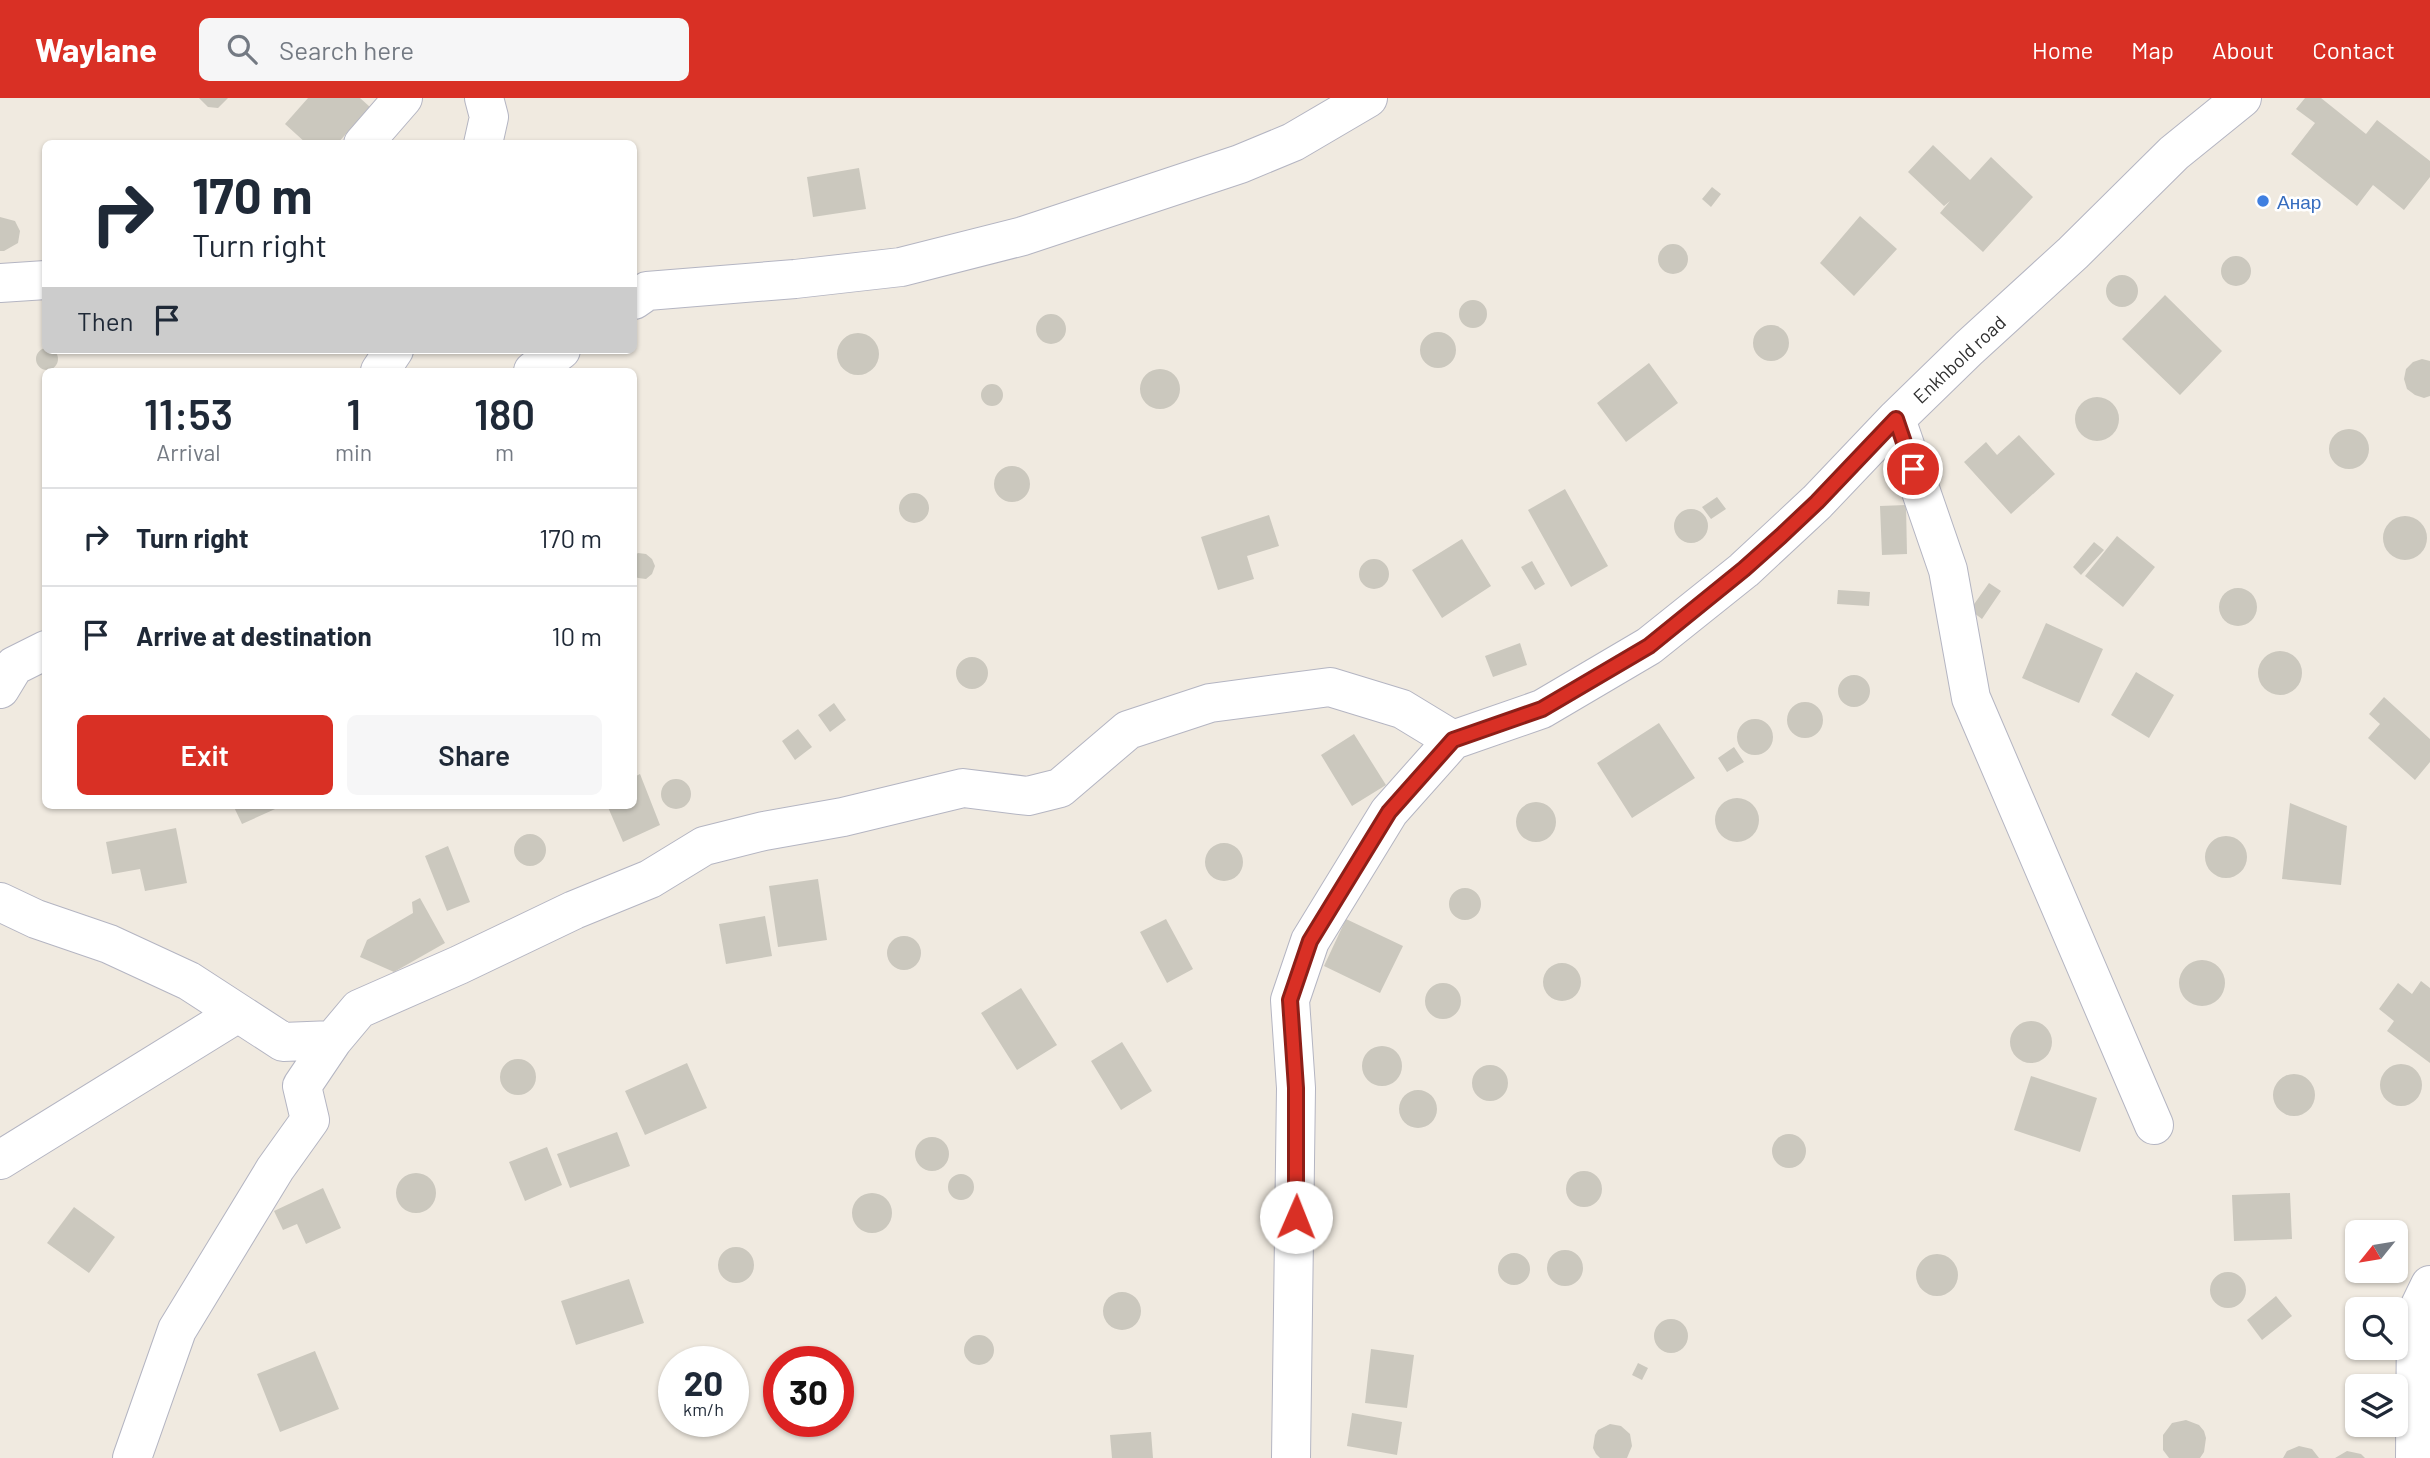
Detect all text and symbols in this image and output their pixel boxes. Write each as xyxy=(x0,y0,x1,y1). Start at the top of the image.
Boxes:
search box xyxy=(199,18,689,81)
text: Waylane xyxy=(35,29,157,69)
icon: search xyxy=(223,30,261,68)
text: Search here xyxy=(279,34,414,65)
text: Home xyxy=(2032,35,2093,64)
text: Map xyxy=(2131,35,2174,64)
text: About xyxy=(2212,35,2274,64)
text: Contact xyxy=(2312,35,2395,64)
text: 170 m xyxy=(192,165,312,224)
icon: right xyxy=(77,168,168,259)
place label: Анар xyxy=(2277,190,2321,213)
marker: Анар xyxy=(2255,193,2271,209)
text: Turn right xyxy=(192,225,327,263)
icon: arrive xyxy=(148,301,186,339)
text: Then xyxy=(77,305,134,336)
street label: Enkhbold road xyxy=(1908,310,2010,408)
text: 11:53 xyxy=(144,388,233,438)
text: 1 xyxy=(346,388,361,438)
text: 180 xyxy=(474,388,535,438)
text: Arrival xyxy=(156,438,221,466)
text: min xyxy=(335,438,372,466)
text: m xyxy=(495,438,514,466)
pin xyxy=(1883,439,1943,499)
icon: arrive xyxy=(1894,450,1932,488)
icon: right xyxy=(77,518,115,556)
text: Turn right xyxy=(136,522,249,553)
text: 170 m xyxy=(539,522,602,553)
icon: arrive xyxy=(77,616,115,654)
text: Arrive at destination xyxy=(136,620,372,651)
text: 10 m xyxy=(552,620,602,651)
button: Exit xyxy=(77,715,333,795)
button: Share xyxy=(347,715,602,795)
position arrow xyxy=(1259,1180,1333,1254)
north arrow xyxy=(2345,1220,2408,1283)
map controls xyxy=(2345,1220,2408,1437)
button: search xyxy=(2345,1297,2408,1360)
speed limit sign: 30 xyxy=(763,1346,854,1437)
text: 20 xyxy=(684,1361,723,1403)
button: layers xyxy=(2345,1374,2408,1437)
text: km/h xyxy=(683,1398,724,1420)

